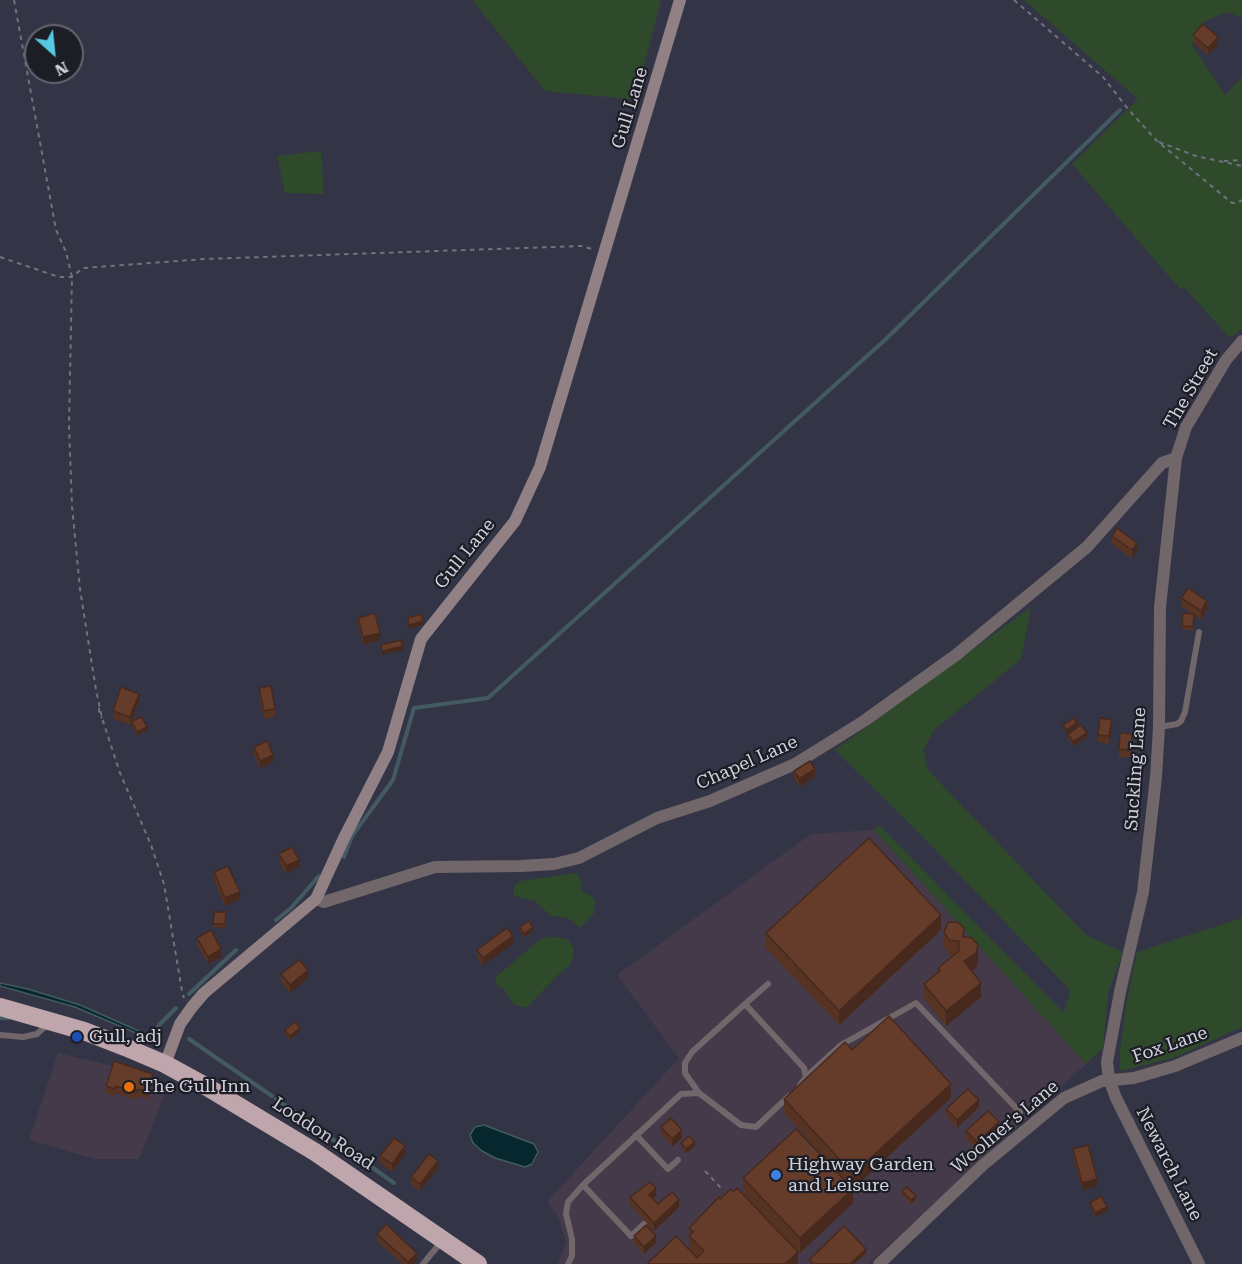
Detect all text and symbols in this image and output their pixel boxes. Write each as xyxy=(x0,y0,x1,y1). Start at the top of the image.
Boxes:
north arrow xyxy=(24,24,84,84)
text: N xyxy=(52,57,71,80)
street label: Gull Lane xyxy=(607,65,653,151)
street label: The Street xyxy=(1159,345,1223,433)
street label: Gull Lane xyxy=(430,515,500,593)
street label: Suckling Lane xyxy=(1121,707,1151,831)
street label: Chapel Lane xyxy=(693,731,801,795)
street label: Fox Lane xyxy=(1129,1022,1211,1068)
place label: Gull, adj xyxy=(89,1026,162,1048)
marker: Gull, adj xyxy=(70,1030,84,1044)
place label: The Gull Inn xyxy=(141,1076,250,1098)
street label: Woolner's Lane xyxy=(947,1076,1063,1178)
marker: The Gull Inn xyxy=(122,1080,136,1094)
street label: Loddon Road xyxy=(268,1093,378,1175)
street label: Newarch Lane xyxy=(1131,1104,1207,1224)
place label: Highway Garden and Leisure xyxy=(788,1154,934,1196)
marker: Highway Garden and Leisure xyxy=(769,1168,783,1182)

